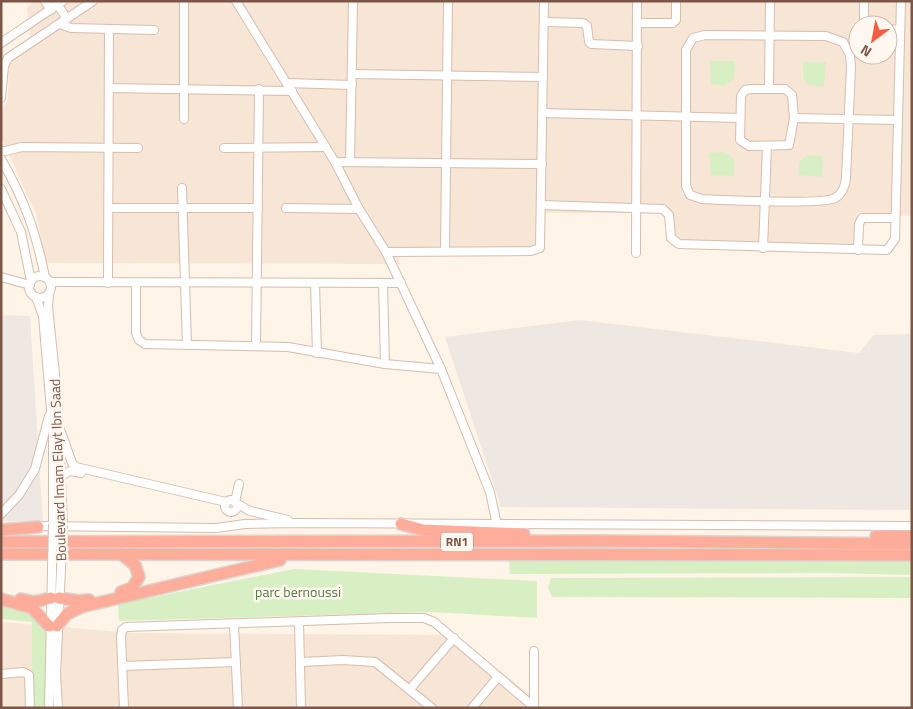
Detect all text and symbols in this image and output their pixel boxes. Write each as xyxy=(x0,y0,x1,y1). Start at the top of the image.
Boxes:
north arrow xyxy=(848,15,898,65)
text: N xyxy=(856,40,876,63)
street label: Boulevard Imam Elayt Ibn Saad xyxy=(44,378,71,562)
road number: RN1 xyxy=(441,532,473,552)
park label: parc bernoussi xyxy=(255,581,341,602)

